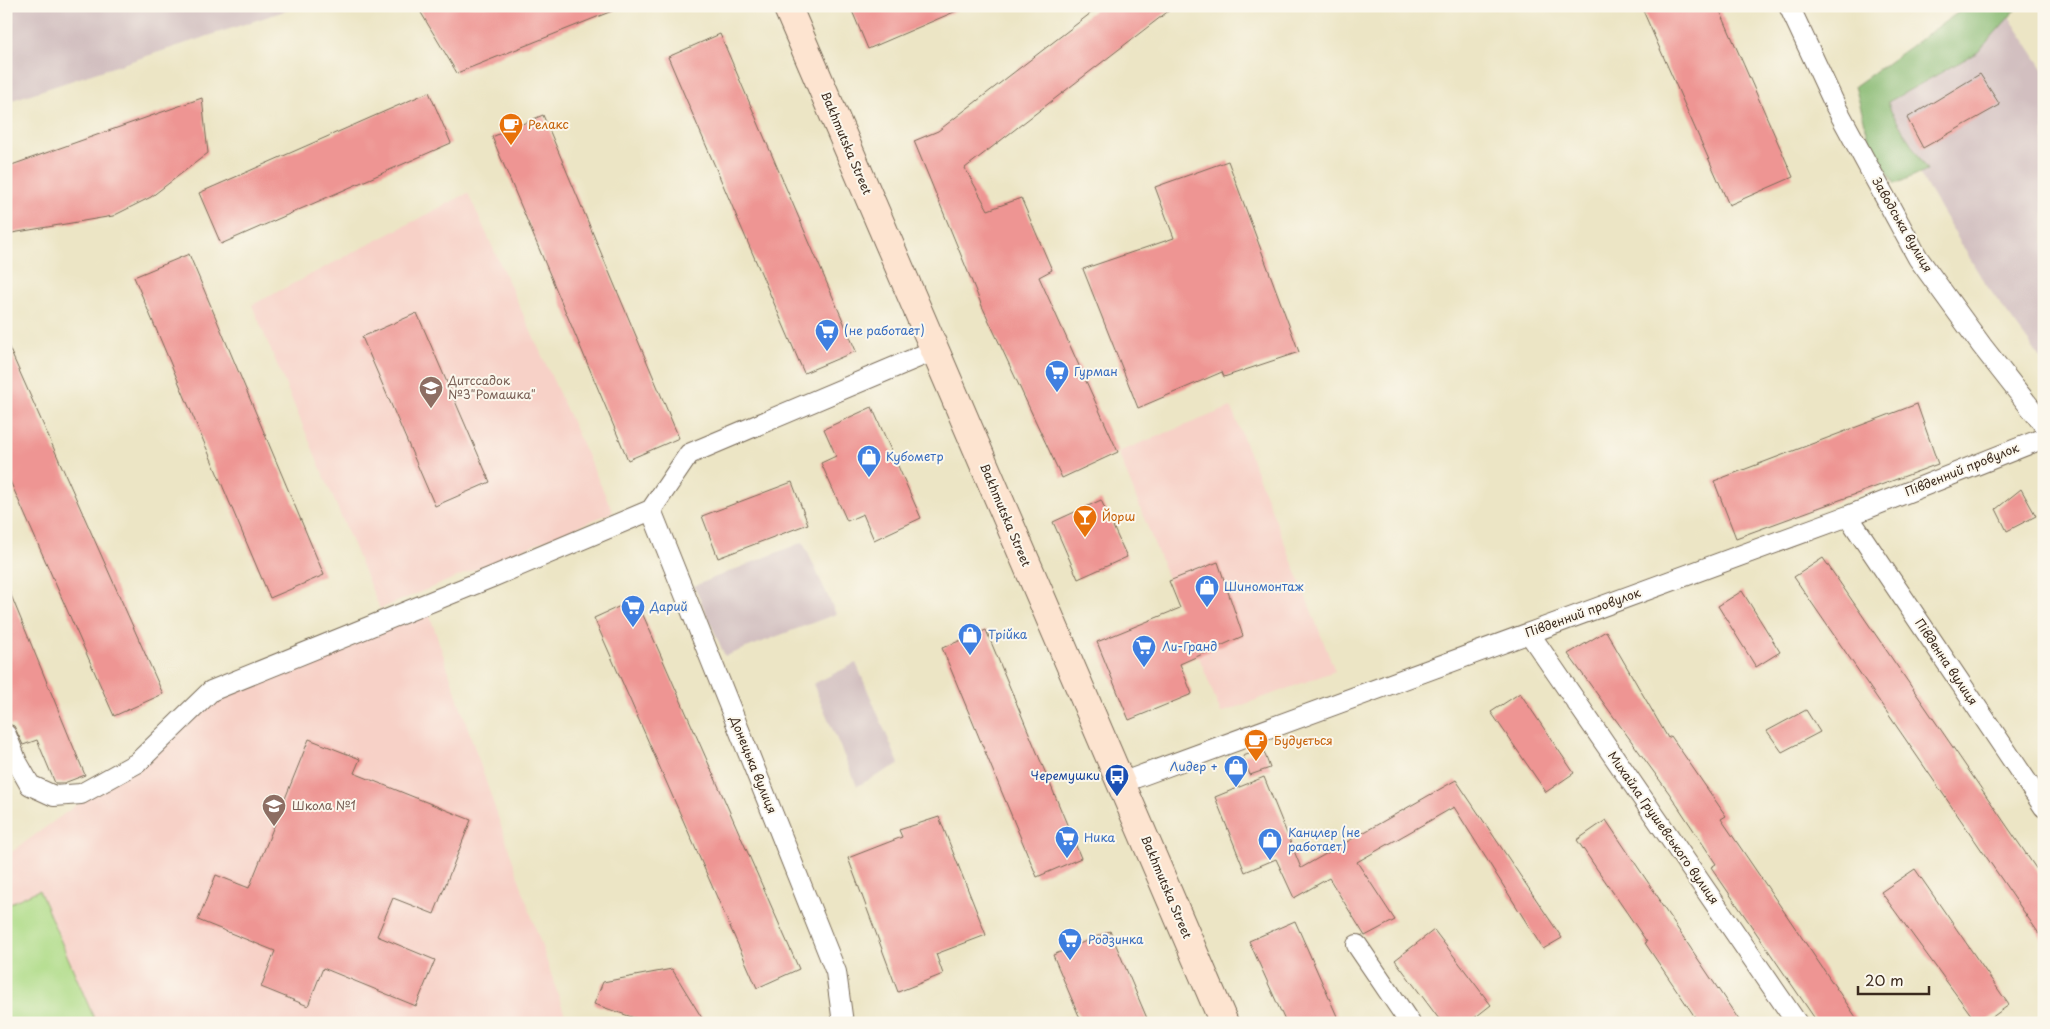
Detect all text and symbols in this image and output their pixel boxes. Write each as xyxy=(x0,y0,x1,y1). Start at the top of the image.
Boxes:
street label: Bakhmutska Street xyxy=(817,88,877,198)
cafe icon: Релакс xyxy=(498,112,524,146)
place label: Релакс xyxy=(528,115,569,133)
street label: Заводська вулиця xyxy=(1868,174,1937,275)
supermarket icon: (не работает) xyxy=(814,318,840,352)
place label: (не работает) xyxy=(844,321,925,339)
supermarket icon: Гурман xyxy=(1044,359,1070,393)
place label: Гурман xyxy=(1074,362,1118,380)
place label: Дитссадок №3"Ромашка" xyxy=(447,371,536,403)
school or university icon: Дитссадок №3"Ромашка" xyxy=(418,375,444,409)
street label: Південний провулок xyxy=(1902,438,2022,500)
shop icon: Кубометр xyxy=(856,444,882,478)
place label: Кубометр xyxy=(886,447,944,465)
street label: Bakhmutska Street xyxy=(976,460,1036,570)
bar icon: Йорш xyxy=(1072,504,1098,538)
place label: Йорш xyxy=(1102,507,1135,525)
shop icon: Шиномонтаж xyxy=(1194,574,1220,608)
place label: Шиномонтаж xyxy=(1224,577,1304,595)
street label: Південний провулок xyxy=(1523,583,1644,641)
supermarket icon: Дарий xyxy=(620,594,646,628)
place label: Дарий xyxy=(649,597,688,615)
street label: Південна вулиця xyxy=(1911,615,1982,708)
shop icon: Трійка xyxy=(957,622,983,656)
place label: Трійка xyxy=(988,625,1028,643)
supermarket icon: Ли-Гранд xyxy=(1131,634,1157,668)
place label: Ли-Гранд xyxy=(1162,637,1217,655)
street label: Донецька вулиця xyxy=(726,712,782,816)
cafe icon: Будується xyxy=(1243,728,1269,762)
place label: Будується xyxy=(1274,731,1333,749)
street label: Михайла Грушевського вулиця xyxy=(1604,747,1724,908)
shop icon: Лидер + xyxy=(1223,754,1249,788)
place label: Лидер + xyxy=(1170,757,1218,775)
bus stop icon: Черемушки xyxy=(1104,763,1130,797)
place label: Черемушки xyxy=(1031,766,1100,784)
school or university icon: Школа №1 xyxy=(261,793,287,827)
place label: Школа №1 xyxy=(292,796,356,814)
place label: Канцлер (не работает) xyxy=(1288,823,1360,855)
supermarket icon: Ника xyxy=(1054,825,1080,859)
shop icon: Канцлер (не работает) xyxy=(1257,827,1283,861)
place label: Ника xyxy=(1084,828,1115,846)
street label: Bakhmutska Street xyxy=(1137,832,1197,942)
supermarket icon: Родзинка xyxy=(1057,927,1083,961)
place label: Родзинка xyxy=(1088,930,1144,948)
scale bar xyxy=(1858,964,1929,996)
text: 20 m xyxy=(1865,968,1904,991)

